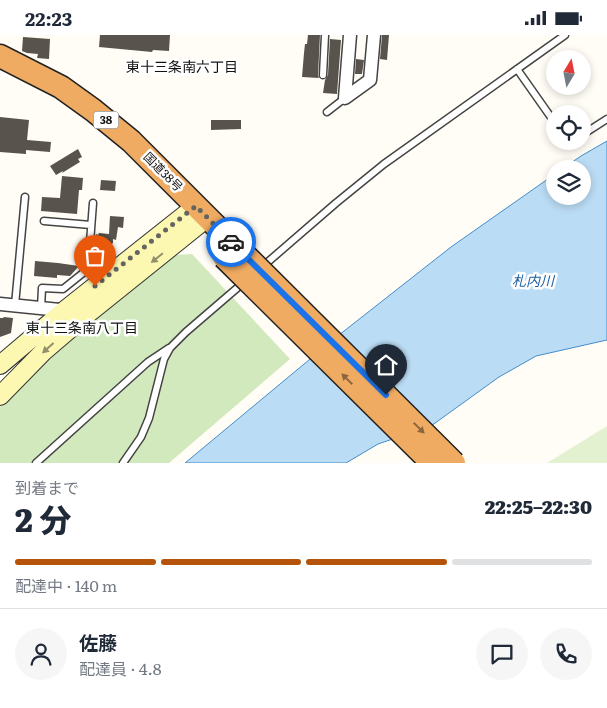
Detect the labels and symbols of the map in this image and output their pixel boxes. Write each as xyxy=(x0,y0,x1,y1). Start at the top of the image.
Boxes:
north arrow xyxy=(546,50,591,95)
district label: 東十三条南六丁目 xyxy=(126,56,238,76)
road number: 38 xyxy=(94,111,118,129)
street label: 国道38号 xyxy=(140,148,187,195)
courier xyxy=(206,217,256,267)
pin xyxy=(74,235,116,286)
one-way arrow xyxy=(151,253,164,264)
water label: 札内川 xyxy=(512,270,556,290)
district label: 東十三条南八丁目 xyxy=(26,317,138,337)
one-way arrow xyxy=(43,342,55,354)
pin xyxy=(365,344,407,395)
one-way arrow xyxy=(342,373,354,385)
one-way arrow xyxy=(413,422,425,434)

